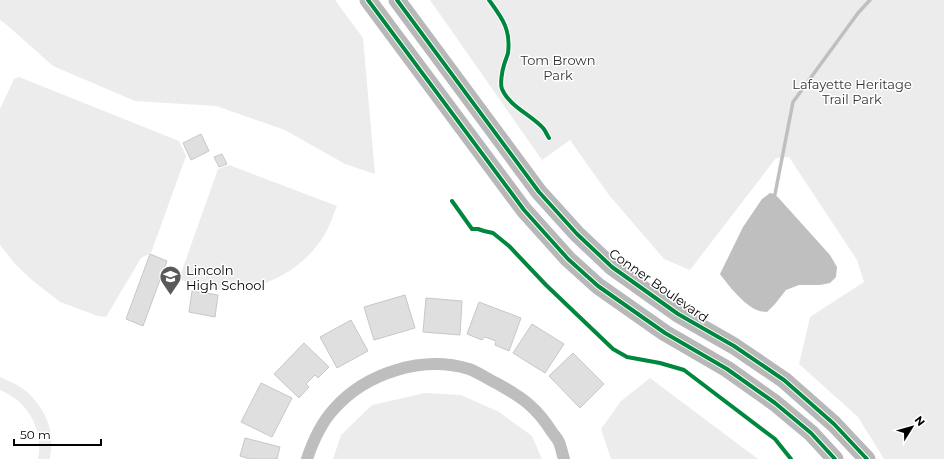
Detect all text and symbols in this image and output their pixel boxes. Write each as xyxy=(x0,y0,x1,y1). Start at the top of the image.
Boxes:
park label: Tom Brown Park xyxy=(520,52,596,83)
park label: Lafayette Heritage Trail Park xyxy=(792,76,912,107)
street label: Conner Boulevard xyxy=(606,245,712,325)
place label: Lincoln High School xyxy=(186,262,265,293)
school or university icon: Lincoln High School xyxy=(157,264,183,297)
north arrow xyxy=(892,407,932,447)
text: N xyxy=(912,413,928,429)
scale bar xyxy=(14,421,101,447)
text: 50 m xyxy=(20,427,51,442)

